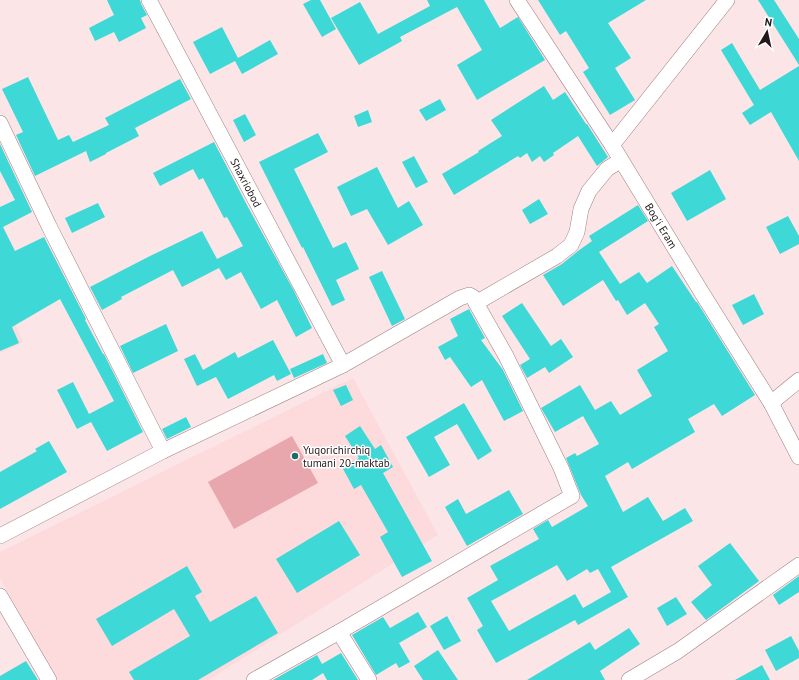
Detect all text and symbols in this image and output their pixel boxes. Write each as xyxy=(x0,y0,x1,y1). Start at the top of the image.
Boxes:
north arrow xyxy=(747,12,787,52)
text: N xyxy=(764,15,773,30)
street label: Shaxriobod xyxy=(227,156,265,210)
street label: Bog'i Eram xyxy=(642,201,680,251)
place label: Yuqorichirchiq tumani 20-maktab xyxy=(303,443,390,470)
marker: Yuqorichirchiq tumani 20-maktab xyxy=(290,451,300,461)

